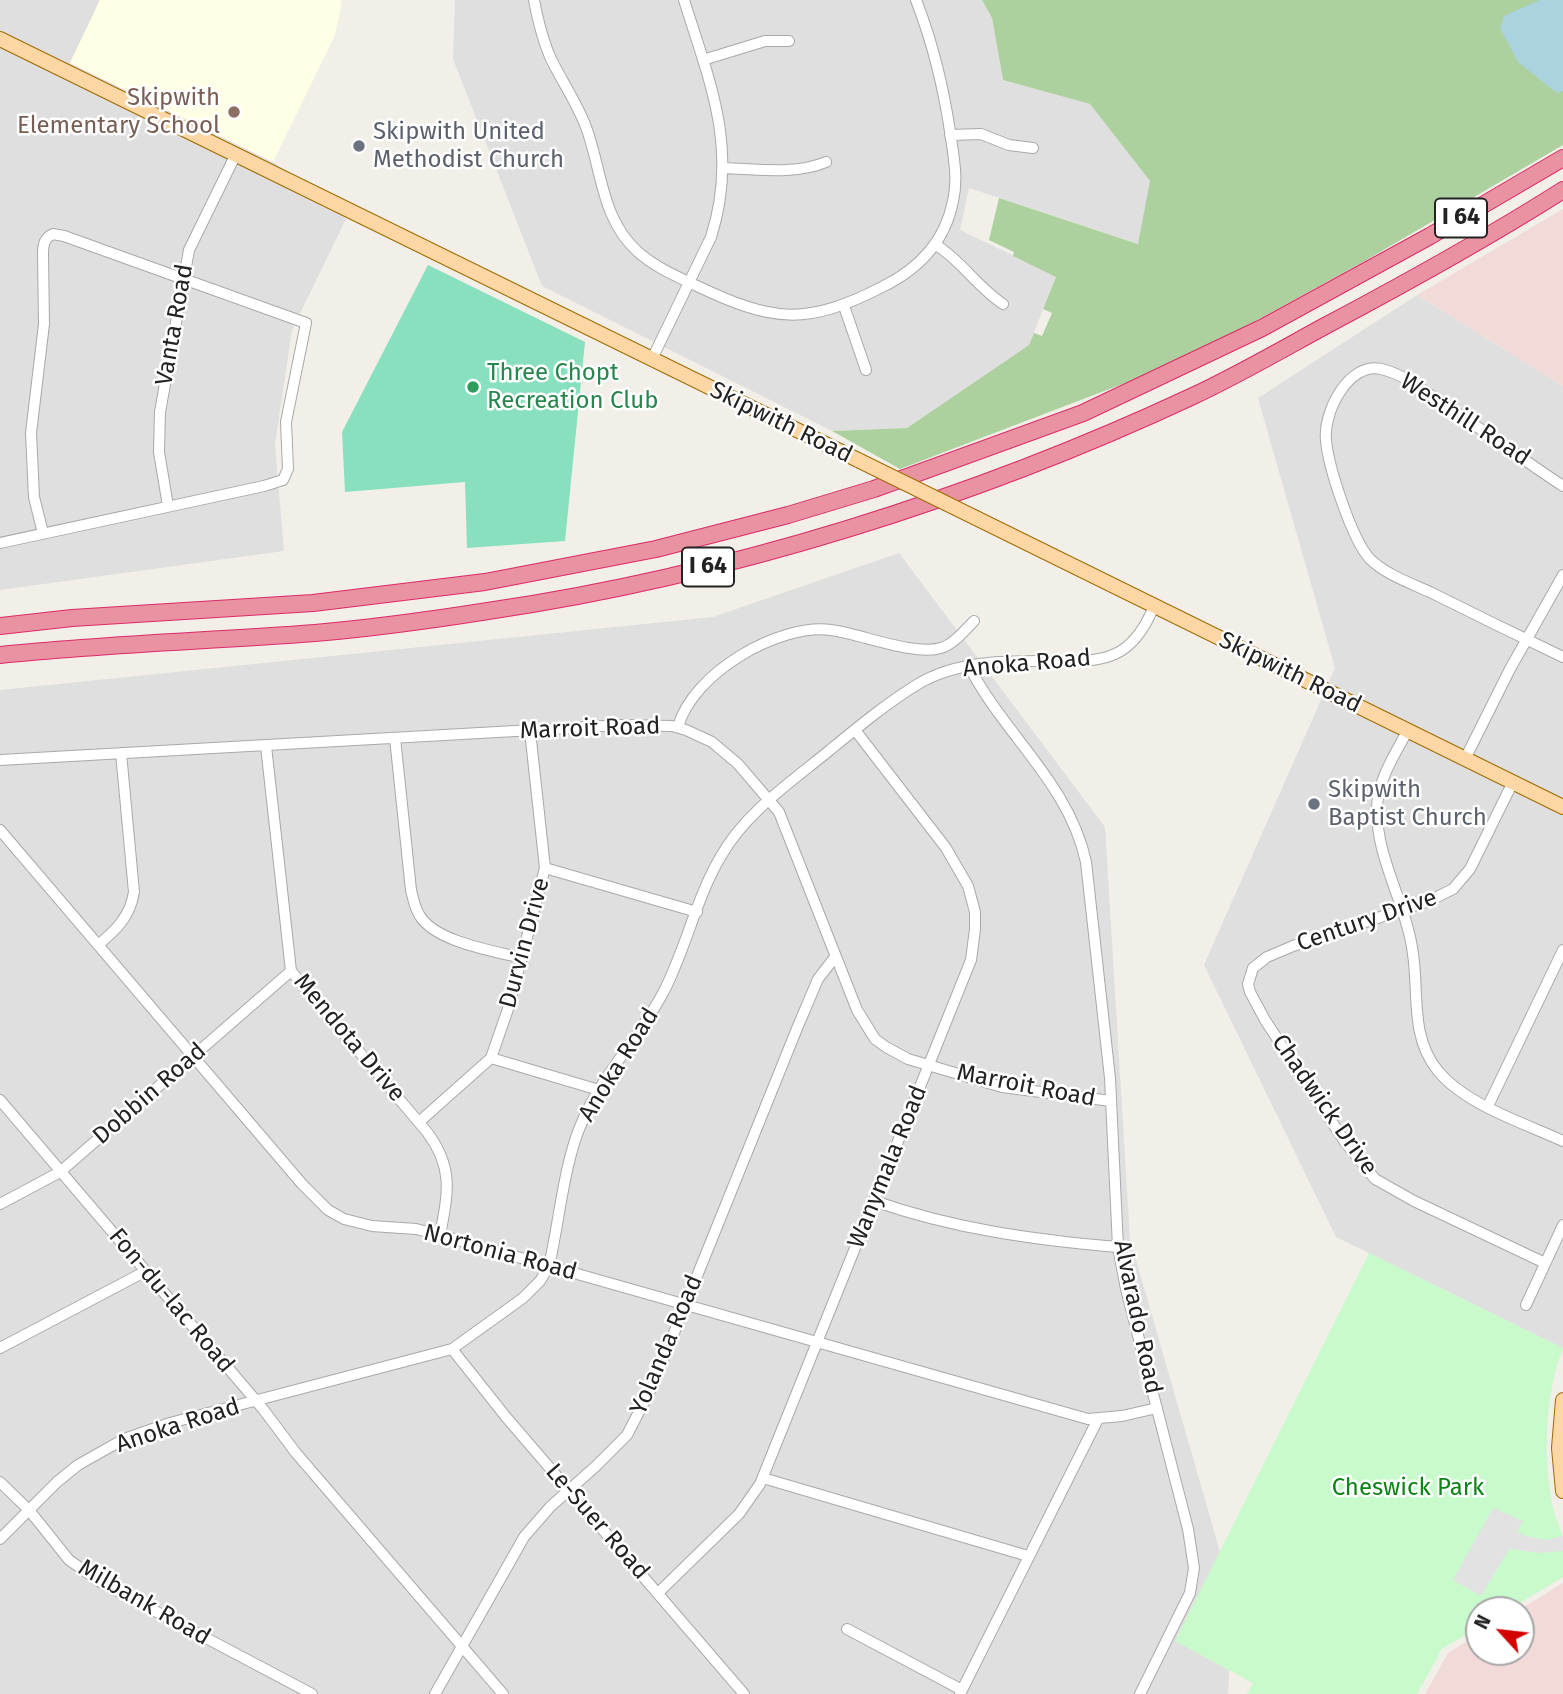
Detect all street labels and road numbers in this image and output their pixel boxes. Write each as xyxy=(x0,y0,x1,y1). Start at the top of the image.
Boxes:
road number: I 64 xyxy=(1435,198,1487,238)
street label: Vanta Road xyxy=(150,262,200,388)
street label: Westhill Road xyxy=(1395,367,1535,473)
street label: Skipwith Road xyxy=(705,376,857,470)
road number: I 64 xyxy=(682,548,734,586)
street label: Skipwith Road xyxy=(1214,626,1366,720)
street label: Anoka Road xyxy=(962,644,1092,684)
street label: Marroit Road xyxy=(519,712,661,746)
street label: Durvin Drive xyxy=(494,875,556,1011)
street label: Century Drive xyxy=(1293,884,1441,958)
street label: Mendota Drive xyxy=(287,968,411,1108)
street label: Anoka Road xyxy=(573,1003,665,1127)
street label: Chadwick Drive xyxy=(1265,1029,1383,1181)
street label: Dobbin Road xyxy=(88,1037,212,1151)
street label: Marroit Road xyxy=(954,1058,1098,1114)
street label: Wanymala Road xyxy=(842,1081,934,1253)
street label: Nortonia Road xyxy=(420,1219,580,1287)
street label: Fon-du-lac Road xyxy=(102,1223,240,1379)
street label: Alvarado Road xyxy=(1107,1237,1167,1397)
street label: Yolanda Road xyxy=(625,1271,709,1419)
street label: Anoka Road xyxy=(112,1392,244,1460)
street label: Le-Suer Road xyxy=(539,1458,655,1586)
street label: Milbank Road xyxy=(73,1554,215,1652)

